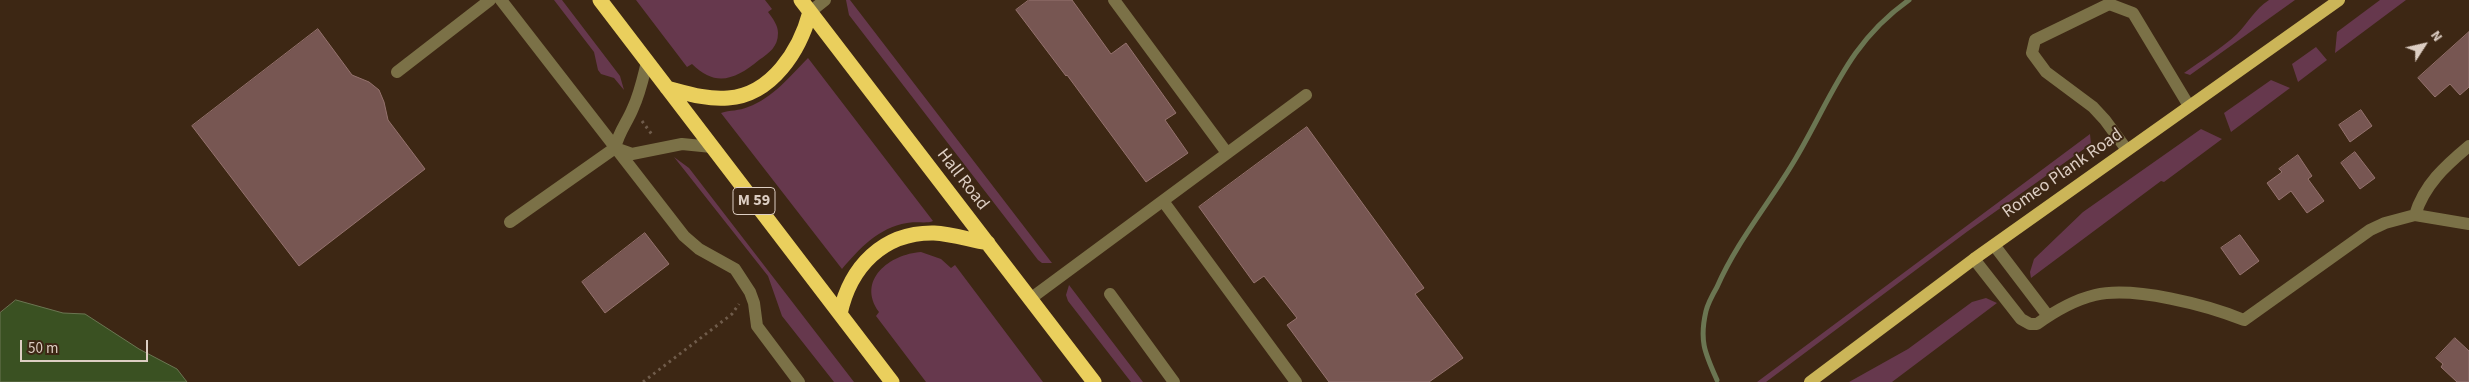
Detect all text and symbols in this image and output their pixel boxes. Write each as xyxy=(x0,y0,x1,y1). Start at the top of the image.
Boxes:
north arrow xyxy=(2399,20,2449,70)
text: N xyxy=(2425,27,2447,46)
street label: Romeo Plank Road xyxy=(1999,124,2127,224)
street label: Hall Road xyxy=(931,145,993,215)
road number: M 59 xyxy=(733,188,775,215)
scale bar xyxy=(22,330,150,362)
text: 50 m xyxy=(28,338,58,359)

